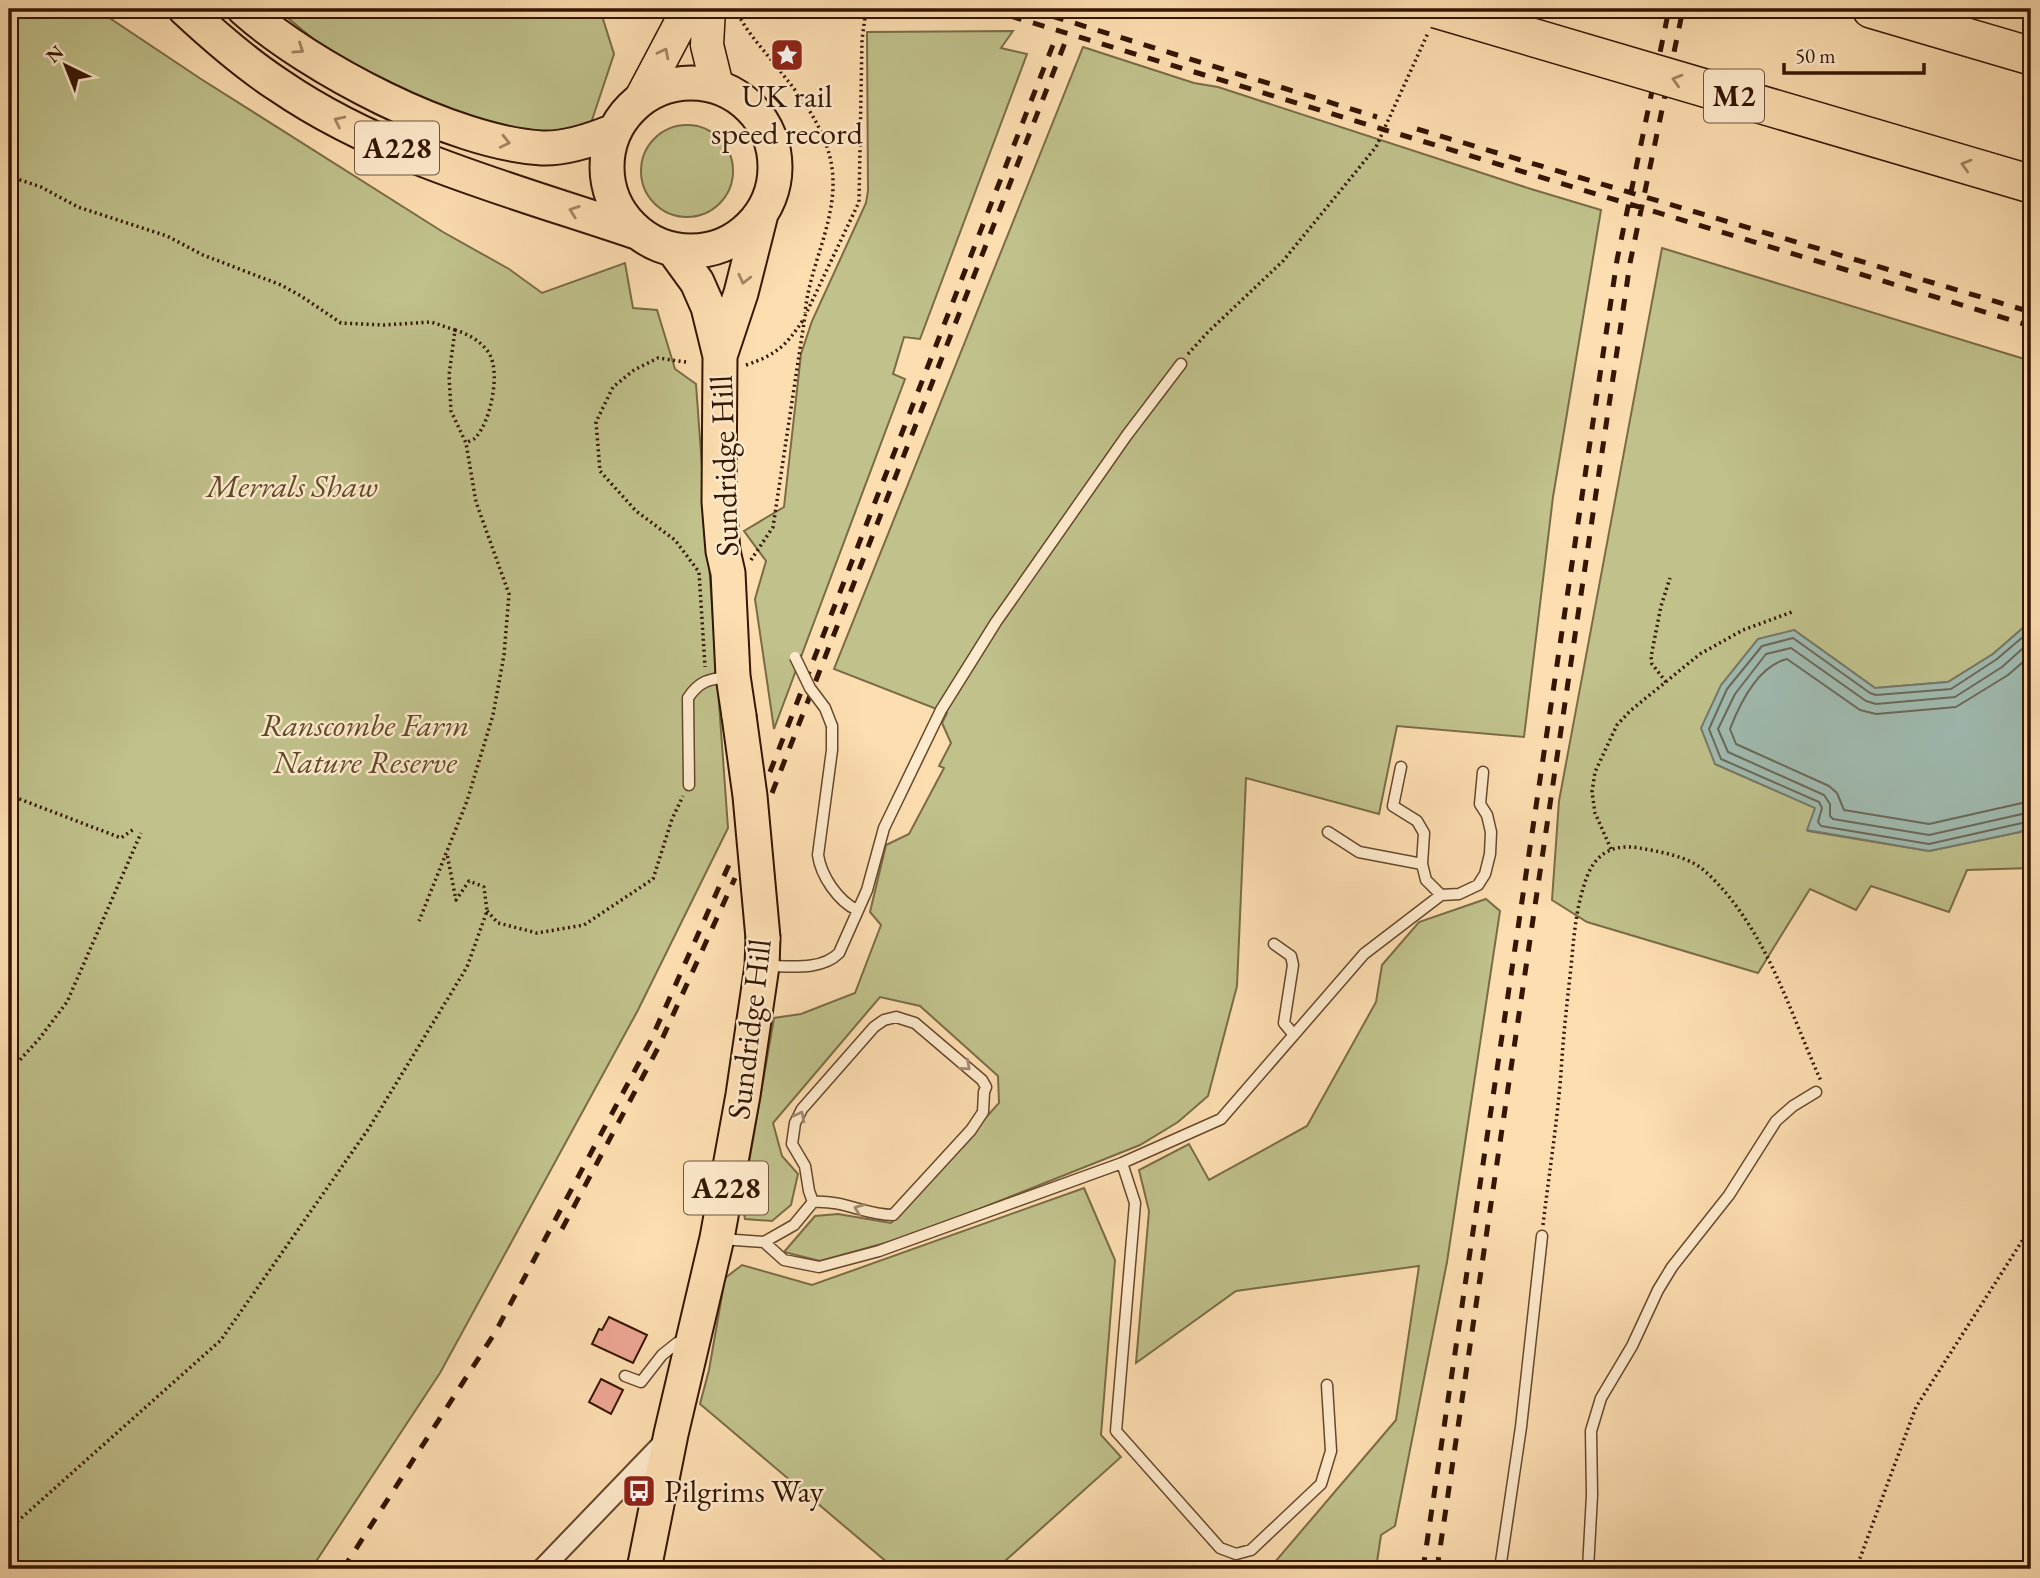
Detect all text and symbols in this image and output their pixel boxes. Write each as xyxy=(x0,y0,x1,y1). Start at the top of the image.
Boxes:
north arrow xyxy=(32,32,102,102)
scale bar xyxy=(1784,32,1924,76)
place icon: UK rail speed record xyxy=(768,36,806,74)
text: N xyxy=(41,39,69,68)
one-way arrow xyxy=(291,41,304,53)
text: 50 m xyxy=(1795,42,1836,69)
one-way arrow xyxy=(656,48,670,60)
road number: M2 xyxy=(1704,69,1764,122)
one-way arrow xyxy=(1671,73,1683,88)
place label: UK rail speed record xyxy=(711,75,864,154)
one-way arrow xyxy=(334,115,346,129)
road number: A228 xyxy=(355,122,439,174)
one-way arrow xyxy=(499,134,511,148)
one-way arrow xyxy=(1960,158,1972,173)
one-way arrow xyxy=(569,205,581,219)
one-way arrow xyxy=(738,273,752,285)
street label: Sundridge Hill xyxy=(700,374,748,557)
park label: Merrals Shaw xyxy=(204,465,378,507)
park label: Ranscombe Farm Nature Reserve xyxy=(261,704,469,783)
street label: Sundridge Hill xyxy=(717,936,781,1122)
one-way arrow xyxy=(958,1058,971,1070)
one-way arrow xyxy=(791,1111,805,1123)
road number: A228 xyxy=(684,1162,768,1214)
one-way arrow xyxy=(854,1203,866,1217)
place label: Pilgrims Way xyxy=(664,1470,825,1512)
bus stop icon: Pilgrims Way xyxy=(620,1472,658,1510)

